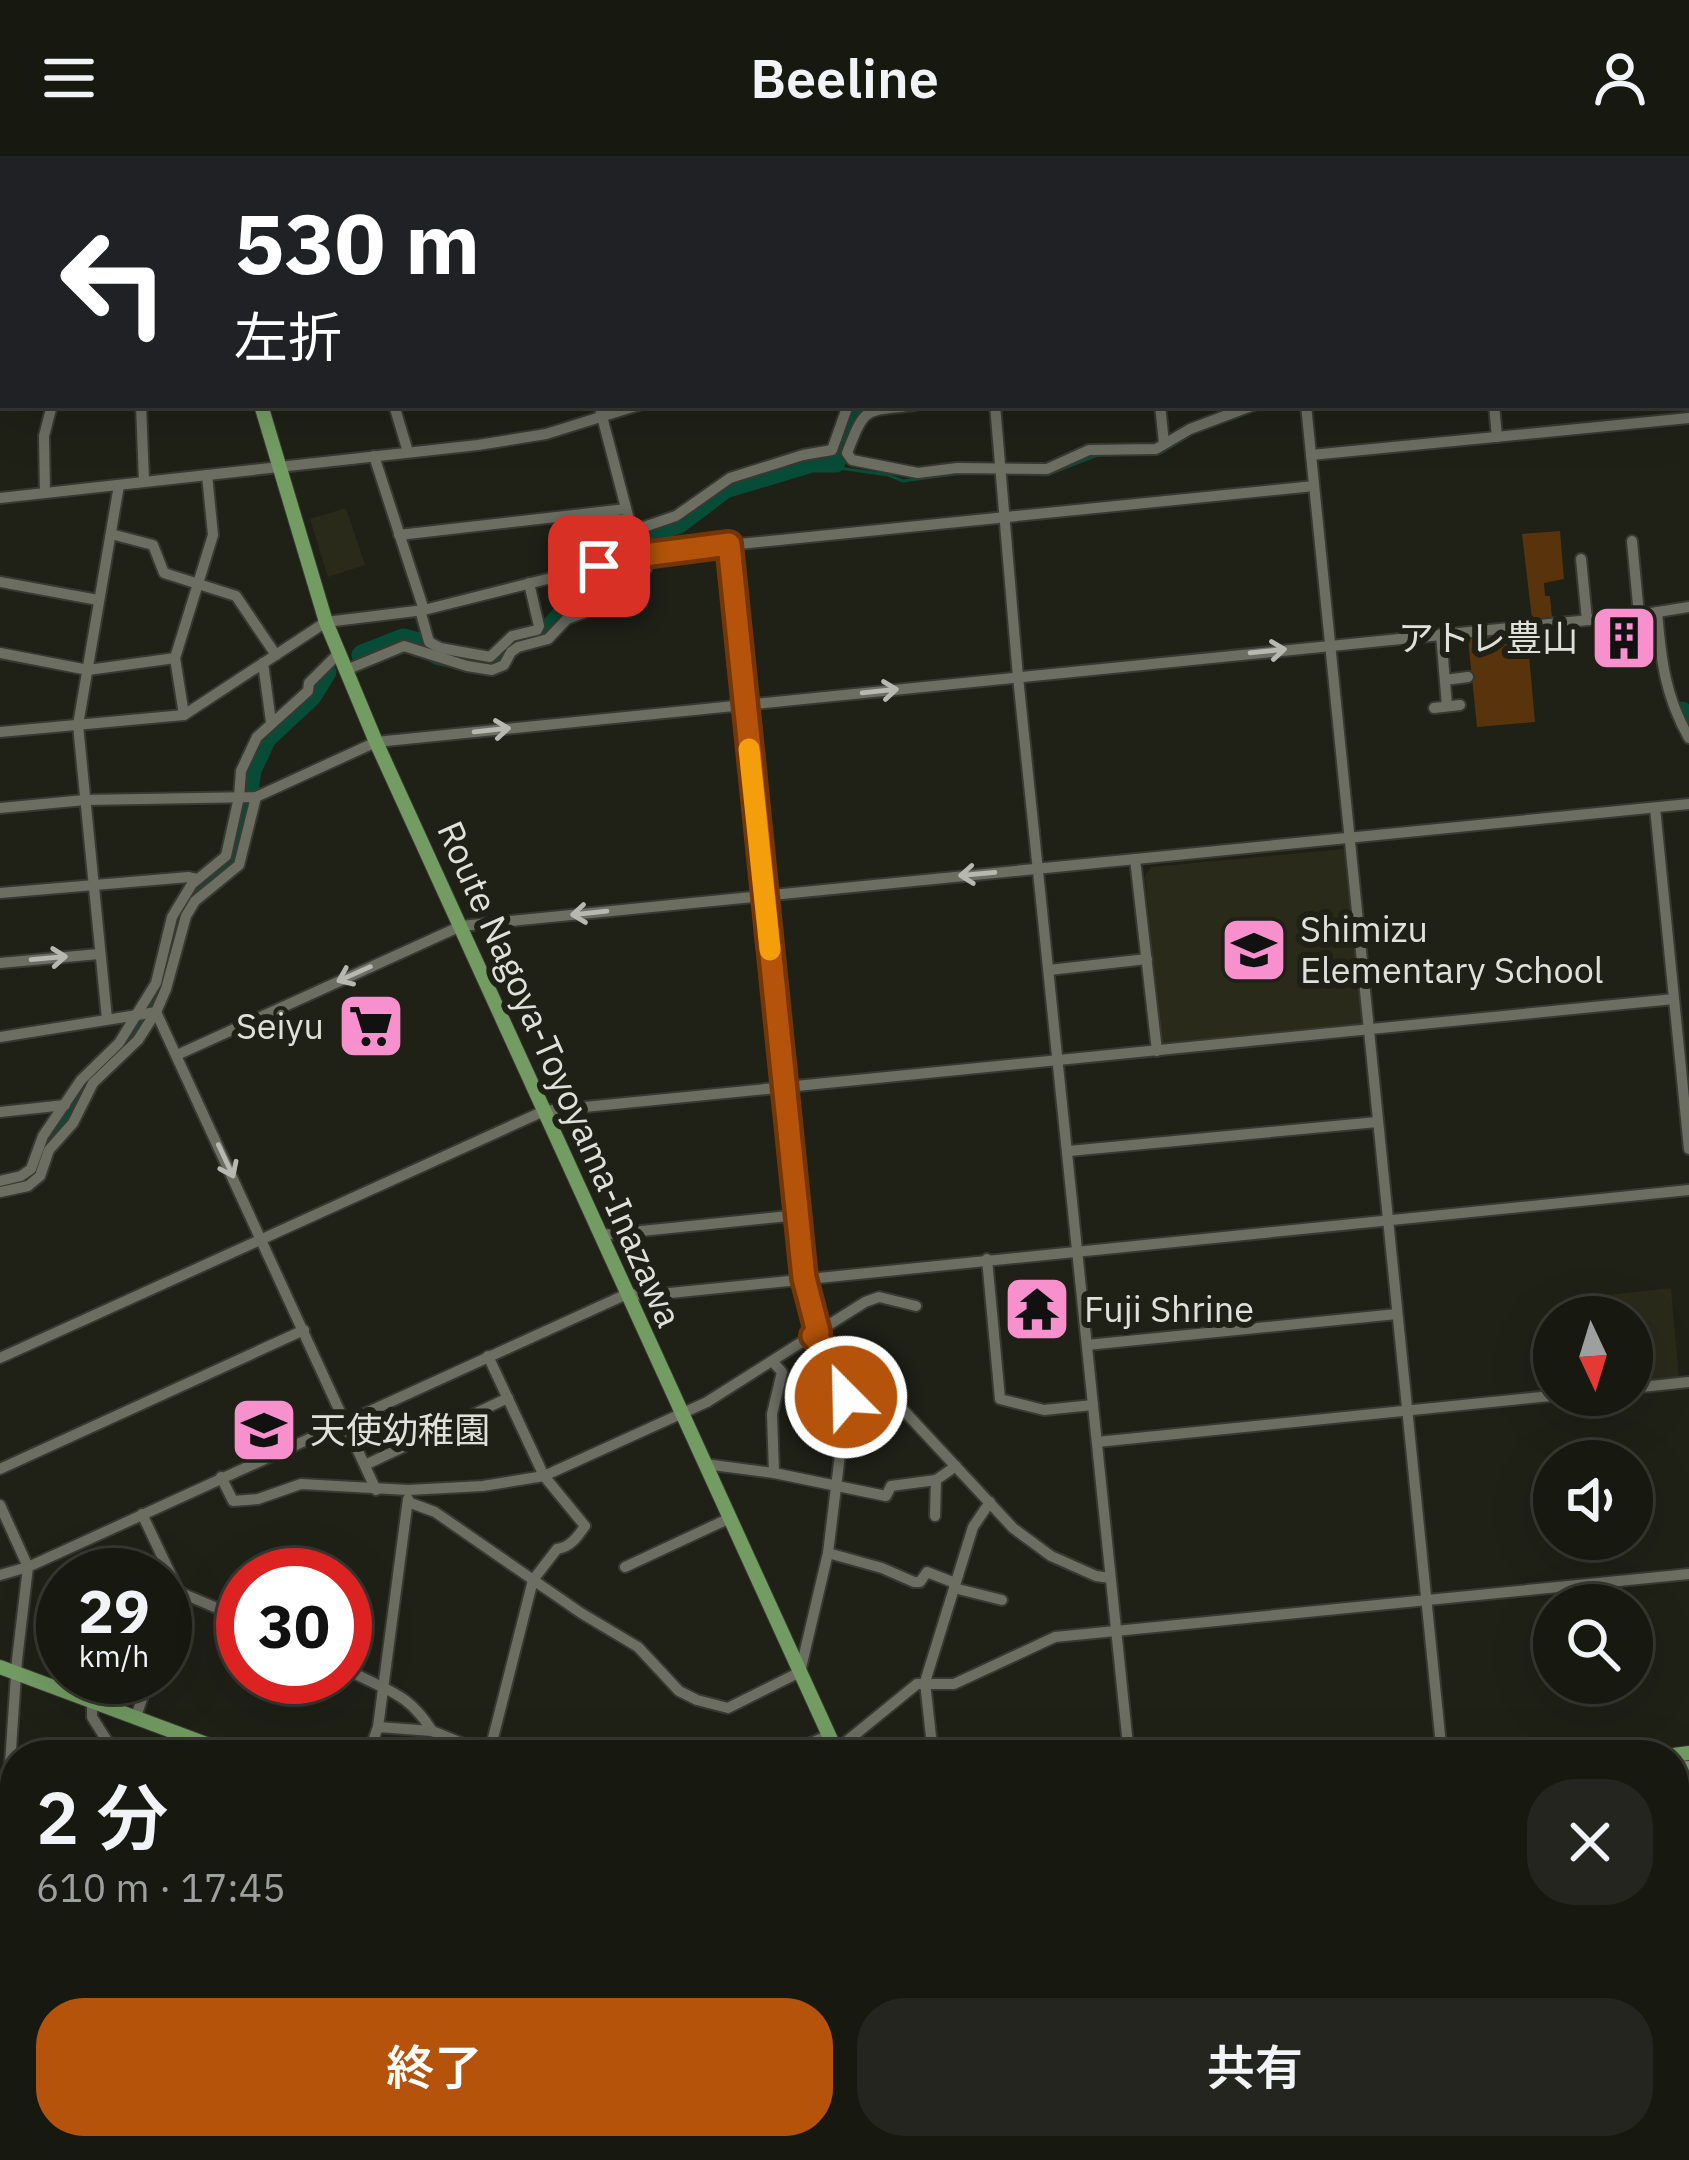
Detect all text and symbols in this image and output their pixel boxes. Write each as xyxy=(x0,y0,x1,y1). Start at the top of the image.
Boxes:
text: Beeline xyxy=(750,43,939,113)
icon: menu xyxy=(36,45,102,111)
icon: person xyxy=(1587,45,1653,111)
text: 530 m xyxy=(234,188,480,297)
icon: left xyxy=(36,204,192,360)
text: 左折 xyxy=(234,302,342,372)
pin xyxy=(548,515,650,617)
icon: arrive xyxy=(566,533,632,599)
building icon: アトレ豊山 xyxy=(1589,603,1659,673)
place label: アトレ豊山 xyxy=(1398,614,1578,661)
one-way arrow xyxy=(1248,639,1287,662)
one-way arrow xyxy=(860,679,899,702)
one-way arrow xyxy=(472,718,511,741)
street label: Route Nagoya-Toyoyama-Inazawa xyxy=(427,813,694,1334)
one-way arrow xyxy=(958,863,997,886)
one-way arrow xyxy=(570,902,609,925)
place label: Shimizu Elementary School xyxy=(1300,905,1604,993)
school or university icon: Shimizu Elementary School xyxy=(1219,915,1289,985)
one-way arrow xyxy=(29,946,68,969)
one-way arrow xyxy=(337,965,373,987)
supermarket icon: Seiyu xyxy=(336,991,406,1061)
place label: Seiyu xyxy=(236,1002,324,1049)
one-way arrow xyxy=(216,1142,238,1178)
temple icon: Fuji Shrine xyxy=(1002,1274,1072,1344)
place label: Fuji Shrine xyxy=(1084,1285,1254,1332)
north arrow xyxy=(1533,1296,1653,1416)
map controls xyxy=(1533,1296,1653,1704)
position arrow xyxy=(783,1334,909,1460)
school or university icon: 天使幼稚園 xyxy=(229,1395,299,1465)
place label: 天使幼稚園 xyxy=(310,1406,490,1453)
button: sound xyxy=(1533,1440,1653,1560)
speed limit sign: 30 xyxy=(216,1548,372,1704)
text: 29 xyxy=(78,1571,150,1650)
button: search xyxy=(1533,1584,1653,1704)
text: km/h xyxy=(79,1636,149,1675)
text: 2 分 xyxy=(36,1770,168,1864)
button: close xyxy=(1527,1779,1653,1905)
text: 610 m · 17:45 xyxy=(36,1862,286,1913)
button: 終了 xyxy=(36,1998,833,2136)
button: 共有 xyxy=(857,1998,1653,2136)

